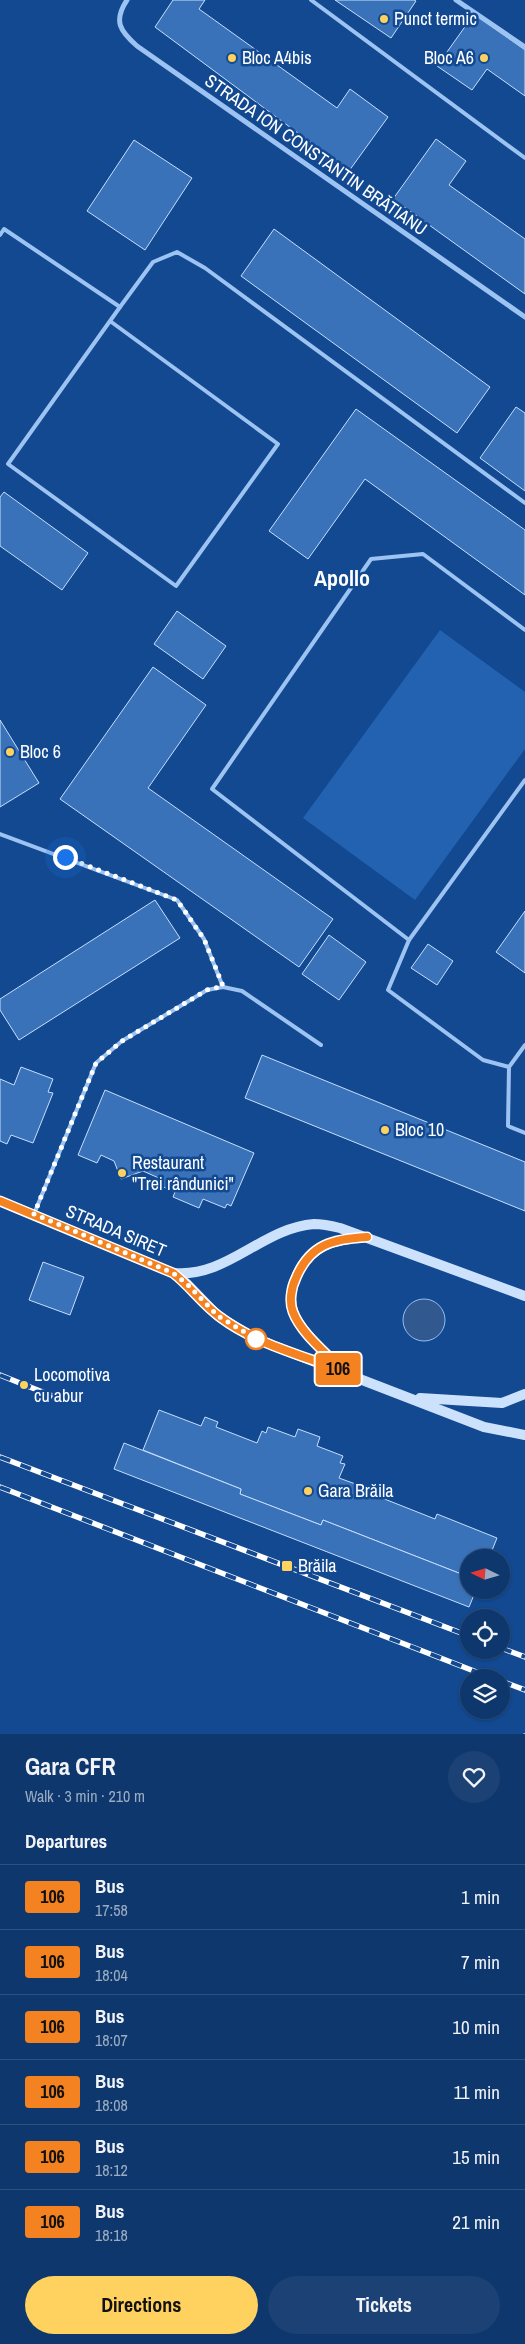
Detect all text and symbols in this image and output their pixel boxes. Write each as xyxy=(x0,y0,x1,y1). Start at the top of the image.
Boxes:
place label: Punct termic xyxy=(394,6,477,31)
marker: Punct termic xyxy=(378,13,390,25)
place label: Bloc A4bis xyxy=(242,45,312,70)
place label: Bloc A6 xyxy=(424,45,474,70)
marker: Bloc A4bis xyxy=(226,52,238,64)
marker: Bloc A6 xyxy=(478,52,490,64)
street label: STRADA ION CONSTANTIN BRĂTIANU xyxy=(200,68,432,241)
district label: Apollo xyxy=(314,563,370,593)
place label: Bloc 6 xyxy=(20,739,61,764)
marker: Bloc 6 xyxy=(4,746,16,758)
your location xyxy=(53,845,78,870)
place label: Bloc 10 xyxy=(395,1117,444,1142)
marker: Bloc 10 xyxy=(379,1124,391,1136)
place label: Restaurant "Trei rândunici" xyxy=(132,1150,234,1196)
marker: Restaurant "Trei rândunici" xyxy=(116,1167,128,1179)
street label: STRADA SIRET xyxy=(62,1198,170,1263)
unlabelled marker xyxy=(245,1328,267,1350)
line badge: 106 xyxy=(309,1353,367,1385)
text: 106 xyxy=(326,1356,350,1381)
place label: Locomotiva cu abur xyxy=(34,1362,110,1408)
marker: Locomotiva cu abur xyxy=(18,1379,30,1391)
place label: Gara Brăila xyxy=(318,1478,393,1503)
marker: Gara Brăila xyxy=(302,1485,314,1497)
north arrow xyxy=(460,1549,510,1599)
map controls xyxy=(460,1549,510,1719)
place label: Brăila xyxy=(298,1553,337,1578)
marker: Brăila xyxy=(280,1559,294,1573)
button: locate xyxy=(460,1609,510,1659)
button: layers xyxy=(460,1669,510,1719)
text: Gara CFR xyxy=(25,1750,116,1782)
button: heart xyxy=(448,1751,500,1803)
text: Walk · 3 min · 210 m xyxy=(25,1785,145,1807)
text: Departures xyxy=(25,1828,107,1854)
text: Bus xyxy=(95,1873,124,1899)
text: 106 xyxy=(40,1884,65,1909)
text: 1 min xyxy=(461,1884,500,1910)
text: 17:58 xyxy=(95,1899,128,1921)
text: Bus xyxy=(95,1938,124,1964)
text: 106 xyxy=(40,1949,65,1974)
text: 7 min xyxy=(461,1949,500,1975)
text: 18:04 xyxy=(95,1964,128,1986)
text: Bus xyxy=(95,2003,124,2029)
text: 106 xyxy=(40,2014,65,2039)
text: 10 min xyxy=(452,2014,500,2040)
text: 18:07 xyxy=(95,2029,128,2051)
text: Bus xyxy=(95,2068,124,2094)
text: 106 xyxy=(40,2079,65,2104)
text: 11 min xyxy=(454,2079,500,2105)
text: 18:08 xyxy=(95,2094,128,2116)
text: Bus xyxy=(95,2133,124,2159)
text: 106 xyxy=(40,2144,65,2169)
text: 15 min xyxy=(452,2144,500,2170)
text: 18:12 xyxy=(95,2159,128,2181)
text: Bus xyxy=(95,2198,124,2224)
text: 106 xyxy=(40,2209,65,2234)
text: 21 min xyxy=(452,2209,500,2235)
text: 18:18 xyxy=(95,2224,128,2246)
button: Directions xyxy=(25,2276,258,2334)
button: Tickets xyxy=(268,2276,500,2334)

